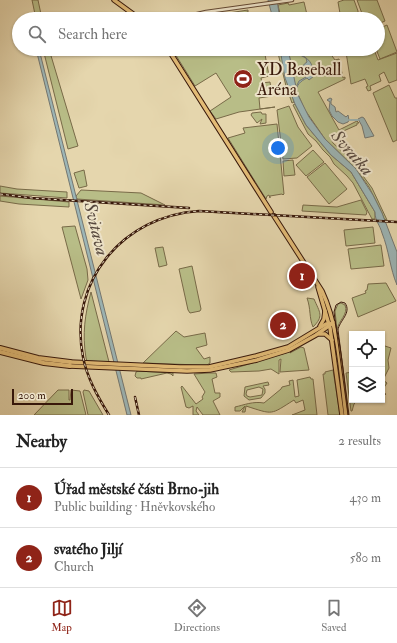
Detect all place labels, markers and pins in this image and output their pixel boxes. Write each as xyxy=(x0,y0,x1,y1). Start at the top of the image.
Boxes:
place label: YD Baseball Aréna xyxy=(256,59,342,100)
sports icon: YD Baseball Aréna xyxy=(232,68,254,90)
pin: 1 xyxy=(289,261,315,291)
pin: 2 xyxy=(270,310,296,340)

